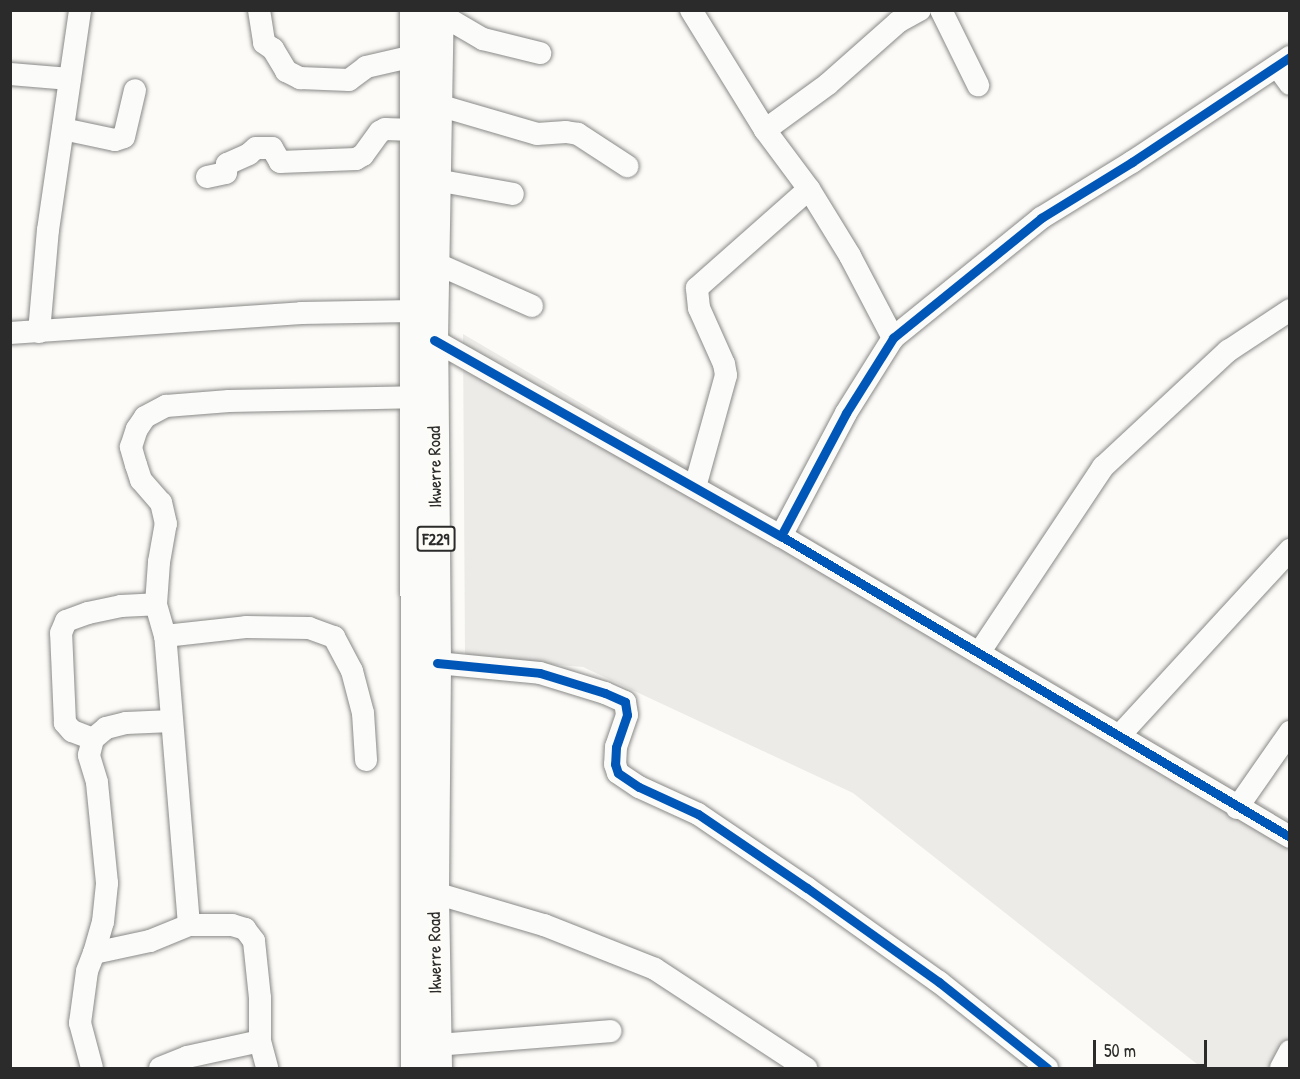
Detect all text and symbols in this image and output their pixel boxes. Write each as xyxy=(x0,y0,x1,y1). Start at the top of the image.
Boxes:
street label: Ikwerre Road xyxy=(423,426,447,508)
road number: F229 xyxy=(416,526,456,552)
street label: Ikwerre Road xyxy=(423,912,447,994)
scale bar xyxy=(1096,1028,1210,1066)
text: 50 m xyxy=(1104,1038,1136,1063)

